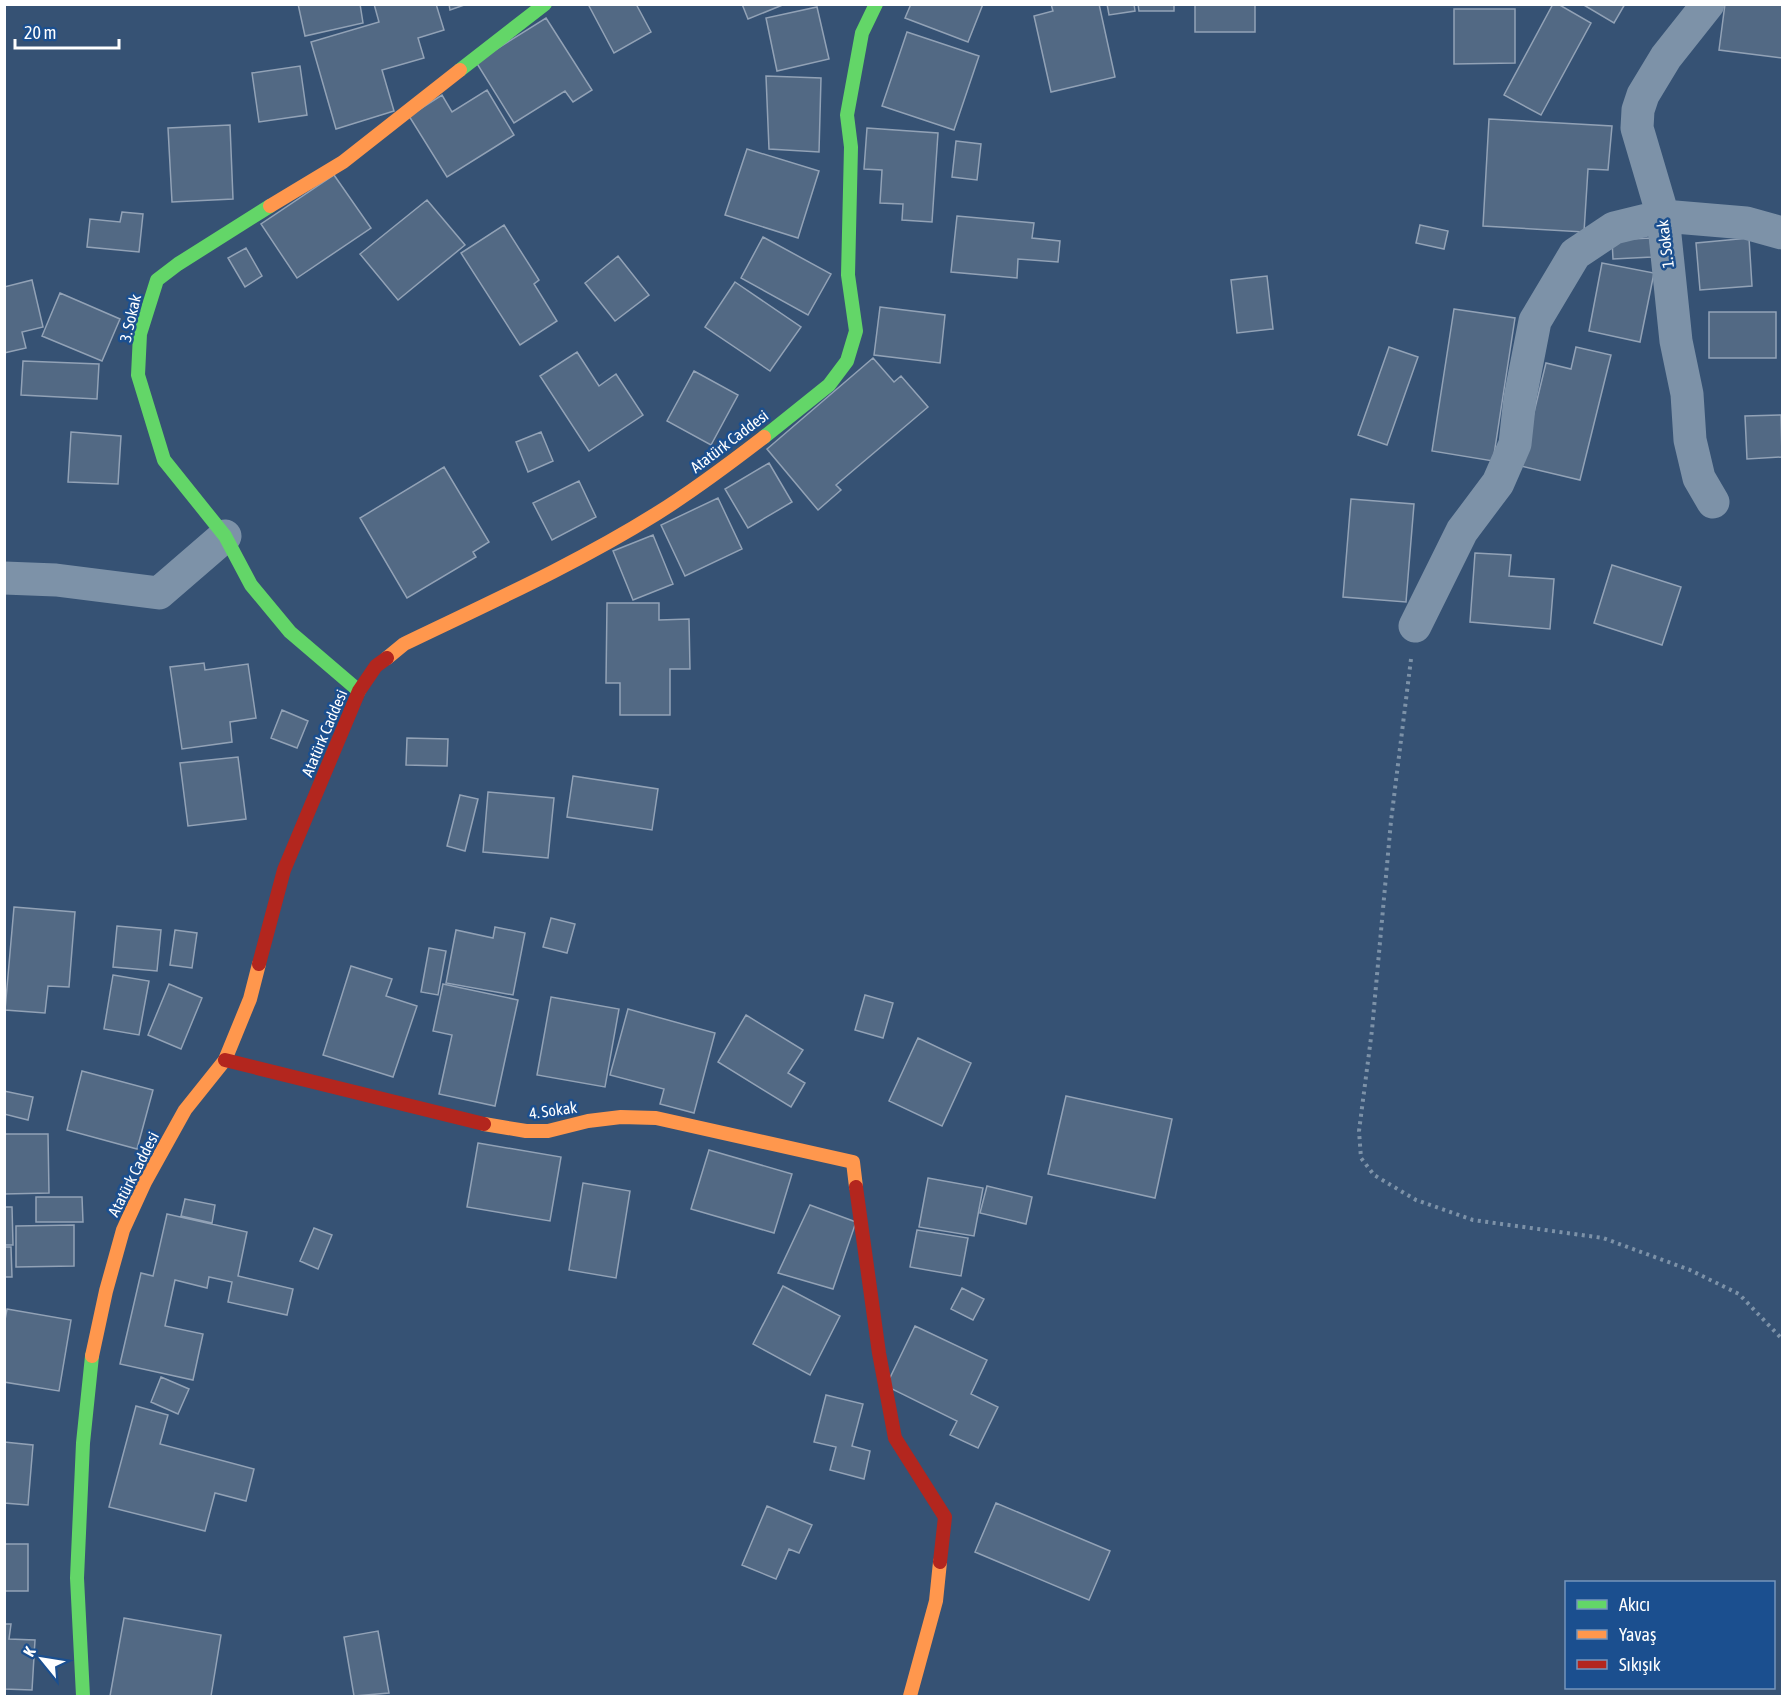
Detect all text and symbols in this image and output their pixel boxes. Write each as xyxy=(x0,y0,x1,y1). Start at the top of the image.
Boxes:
scale bar xyxy=(15,12,118,50)
text: 20 m xyxy=(24,22,56,43)
street label: 1. Sokak xyxy=(1653,219,1677,269)
street label: 3. Sokak xyxy=(116,292,144,344)
street label: Atatürk Caddesi xyxy=(687,406,771,476)
street label: Atatürk Caddesi xyxy=(298,687,350,779)
street label: 4. Sokak xyxy=(528,1098,578,1122)
street label: Atatürk Caddesi xyxy=(104,1129,162,1219)
legend xyxy=(1565,1581,1775,1689)
text: Akıcı xyxy=(1619,1594,1650,1615)
text: Yavaş xyxy=(1619,1624,1656,1645)
north arrow xyxy=(12,1629,72,1689)
text: K xyxy=(19,1643,39,1659)
text: Sıkışık xyxy=(1619,1654,1661,1675)

